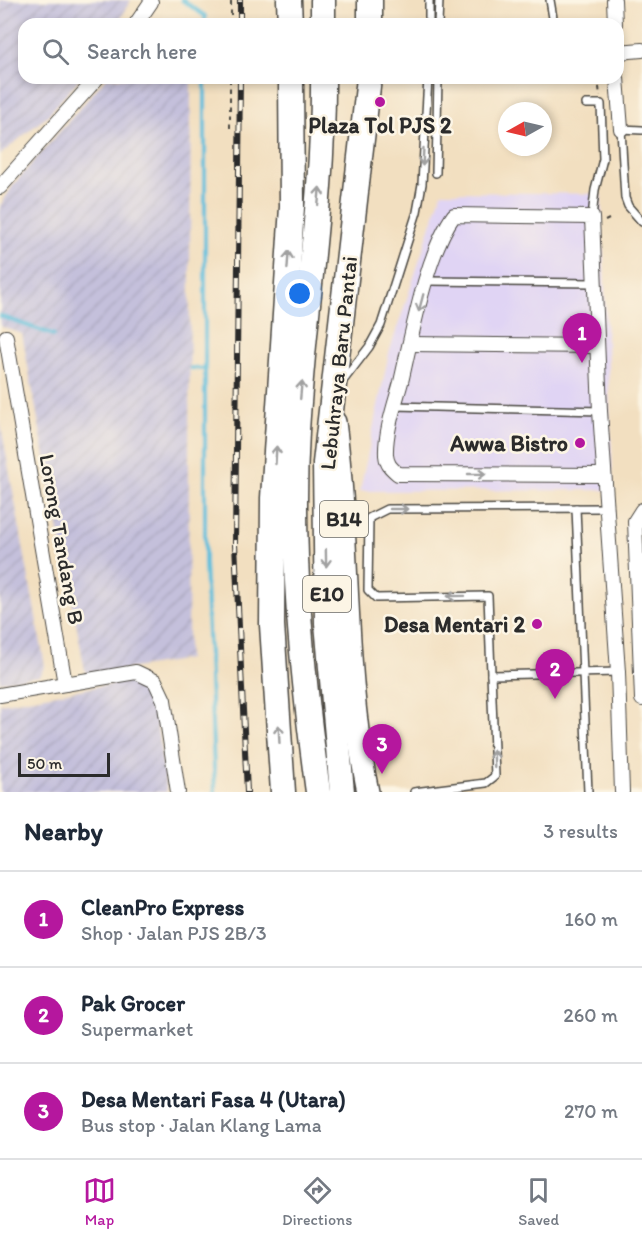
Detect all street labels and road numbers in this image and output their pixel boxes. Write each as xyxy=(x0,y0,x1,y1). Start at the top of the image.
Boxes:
street label: Lebuhraya Baru Pantai xyxy=(314,255,363,471)
street label: Lorong Tandang B xyxy=(33,452,90,626)
road number: B14 xyxy=(320,501,368,537)
road number: E10 xyxy=(303,576,351,612)

